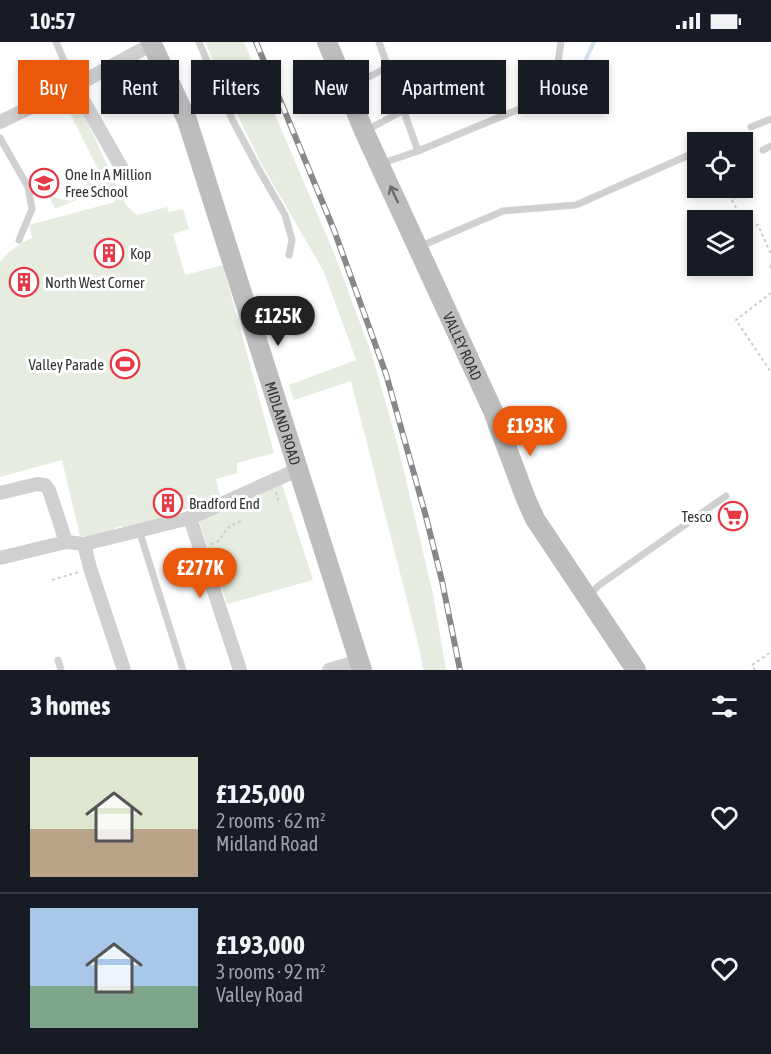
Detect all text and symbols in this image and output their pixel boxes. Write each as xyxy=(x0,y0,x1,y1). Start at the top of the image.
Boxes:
text: 10:57 xyxy=(30,8,76,34)
chip: Buy xyxy=(18,60,89,114)
chip: Rent xyxy=(101,60,179,114)
chip: Filters xyxy=(191,60,281,114)
chip: New xyxy=(293,60,369,114)
chip: Apartment xyxy=(381,60,506,114)
chip: House xyxy=(518,60,609,114)
map controls xyxy=(687,132,753,276)
button: locate xyxy=(687,132,753,198)
place label: One In A Million Free School xyxy=(65,166,152,200)
school or university icon: One In A Million Free School xyxy=(28,167,60,199)
one-way arrow xyxy=(388,186,399,204)
button: layers xyxy=(687,210,753,276)
building icon: Kop xyxy=(93,237,125,269)
place label: Kop xyxy=(130,245,151,262)
building icon: North West Corner xyxy=(8,266,40,298)
place label: North West Corner xyxy=(45,274,145,291)
pin: £125K xyxy=(236,296,320,347)
text: £125K xyxy=(255,304,301,327)
street label: VALLEY ROAD xyxy=(440,309,486,383)
sports icon: Valley Parade xyxy=(109,348,141,380)
place label: Valley Parade xyxy=(28,356,104,373)
street label: MIDLAND ROAD xyxy=(262,379,305,467)
pin: £193K xyxy=(488,406,572,457)
text: £193K xyxy=(507,414,553,437)
building icon: Bradford End xyxy=(152,487,184,519)
place label: Bradford End xyxy=(189,495,260,512)
supermarket icon: Tesco xyxy=(717,500,749,532)
place label: Tesco xyxy=(682,508,712,525)
pin: £277K xyxy=(158,548,242,599)
text: £277K xyxy=(177,556,223,579)
icon: filters xyxy=(708,690,741,723)
text: 3 homes xyxy=(30,691,110,721)
text: £125,000 xyxy=(216,779,305,809)
icon: home xyxy=(78,781,150,853)
icon: heart xyxy=(708,801,741,834)
text: 2 rooms · 62 m² xyxy=(216,809,326,832)
text: Midland Road xyxy=(216,832,318,855)
text: £193,000 xyxy=(216,930,305,960)
icon: home xyxy=(78,932,150,1004)
icon: heart xyxy=(708,952,741,985)
text: 3 rooms · 92 m² xyxy=(216,960,326,983)
text: Valley Road xyxy=(216,983,303,1006)

